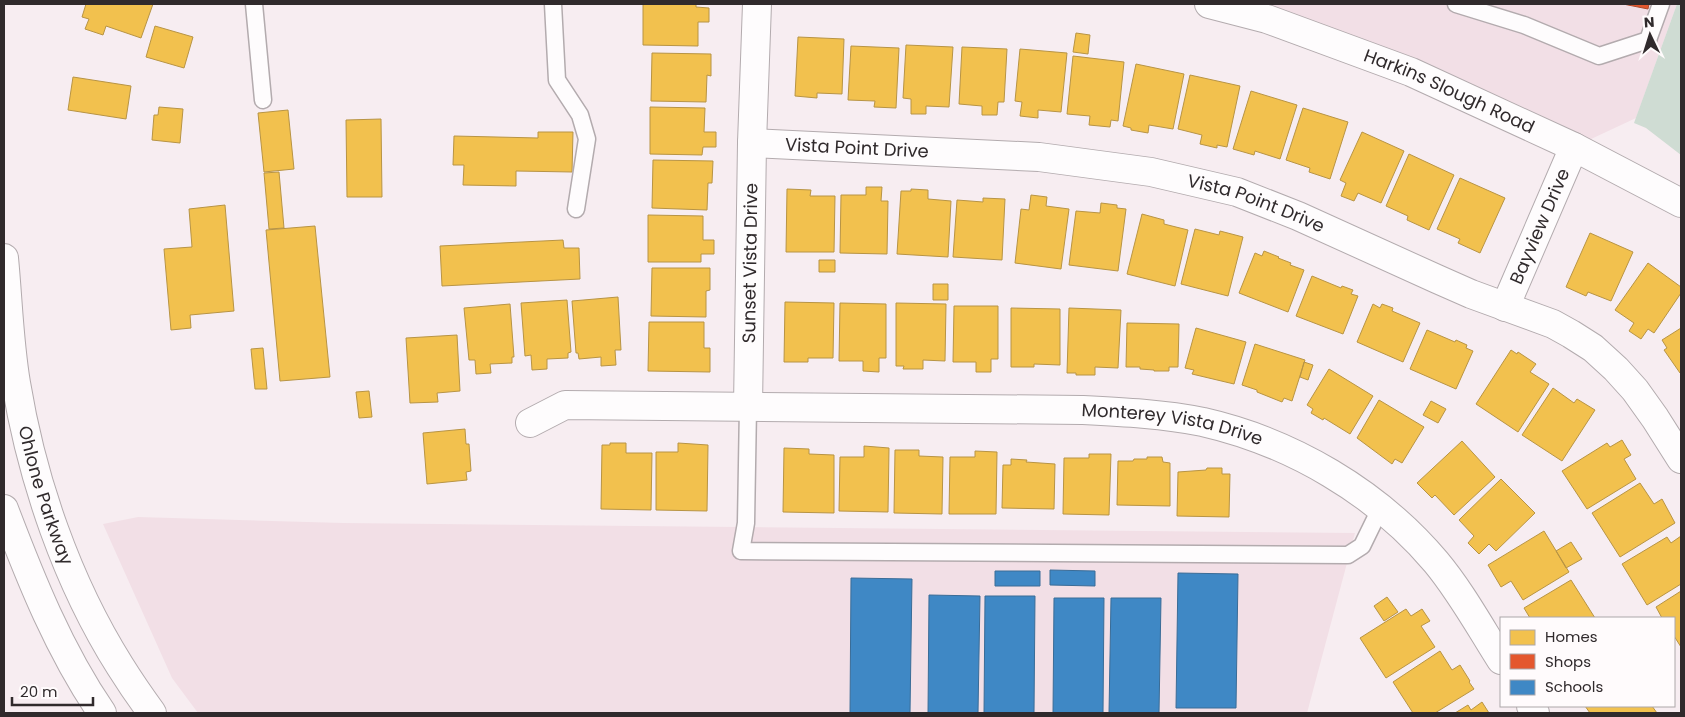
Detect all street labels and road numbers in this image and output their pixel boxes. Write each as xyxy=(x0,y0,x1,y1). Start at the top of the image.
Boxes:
street label: Harkins Slough Road xyxy=(1360,43,1539,139)
street label: Vista Point Drive xyxy=(784,132,929,164)
street label: Bayview Drive xyxy=(1503,164,1575,288)
street label: Vista Point Drive xyxy=(1185,168,1329,238)
street label: Sunset Vista Drive xyxy=(736,183,763,343)
street label: Monterey Vista Drive xyxy=(1081,397,1267,451)
street label: Ohlone Parkway xyxy=(13,423,80,569)

